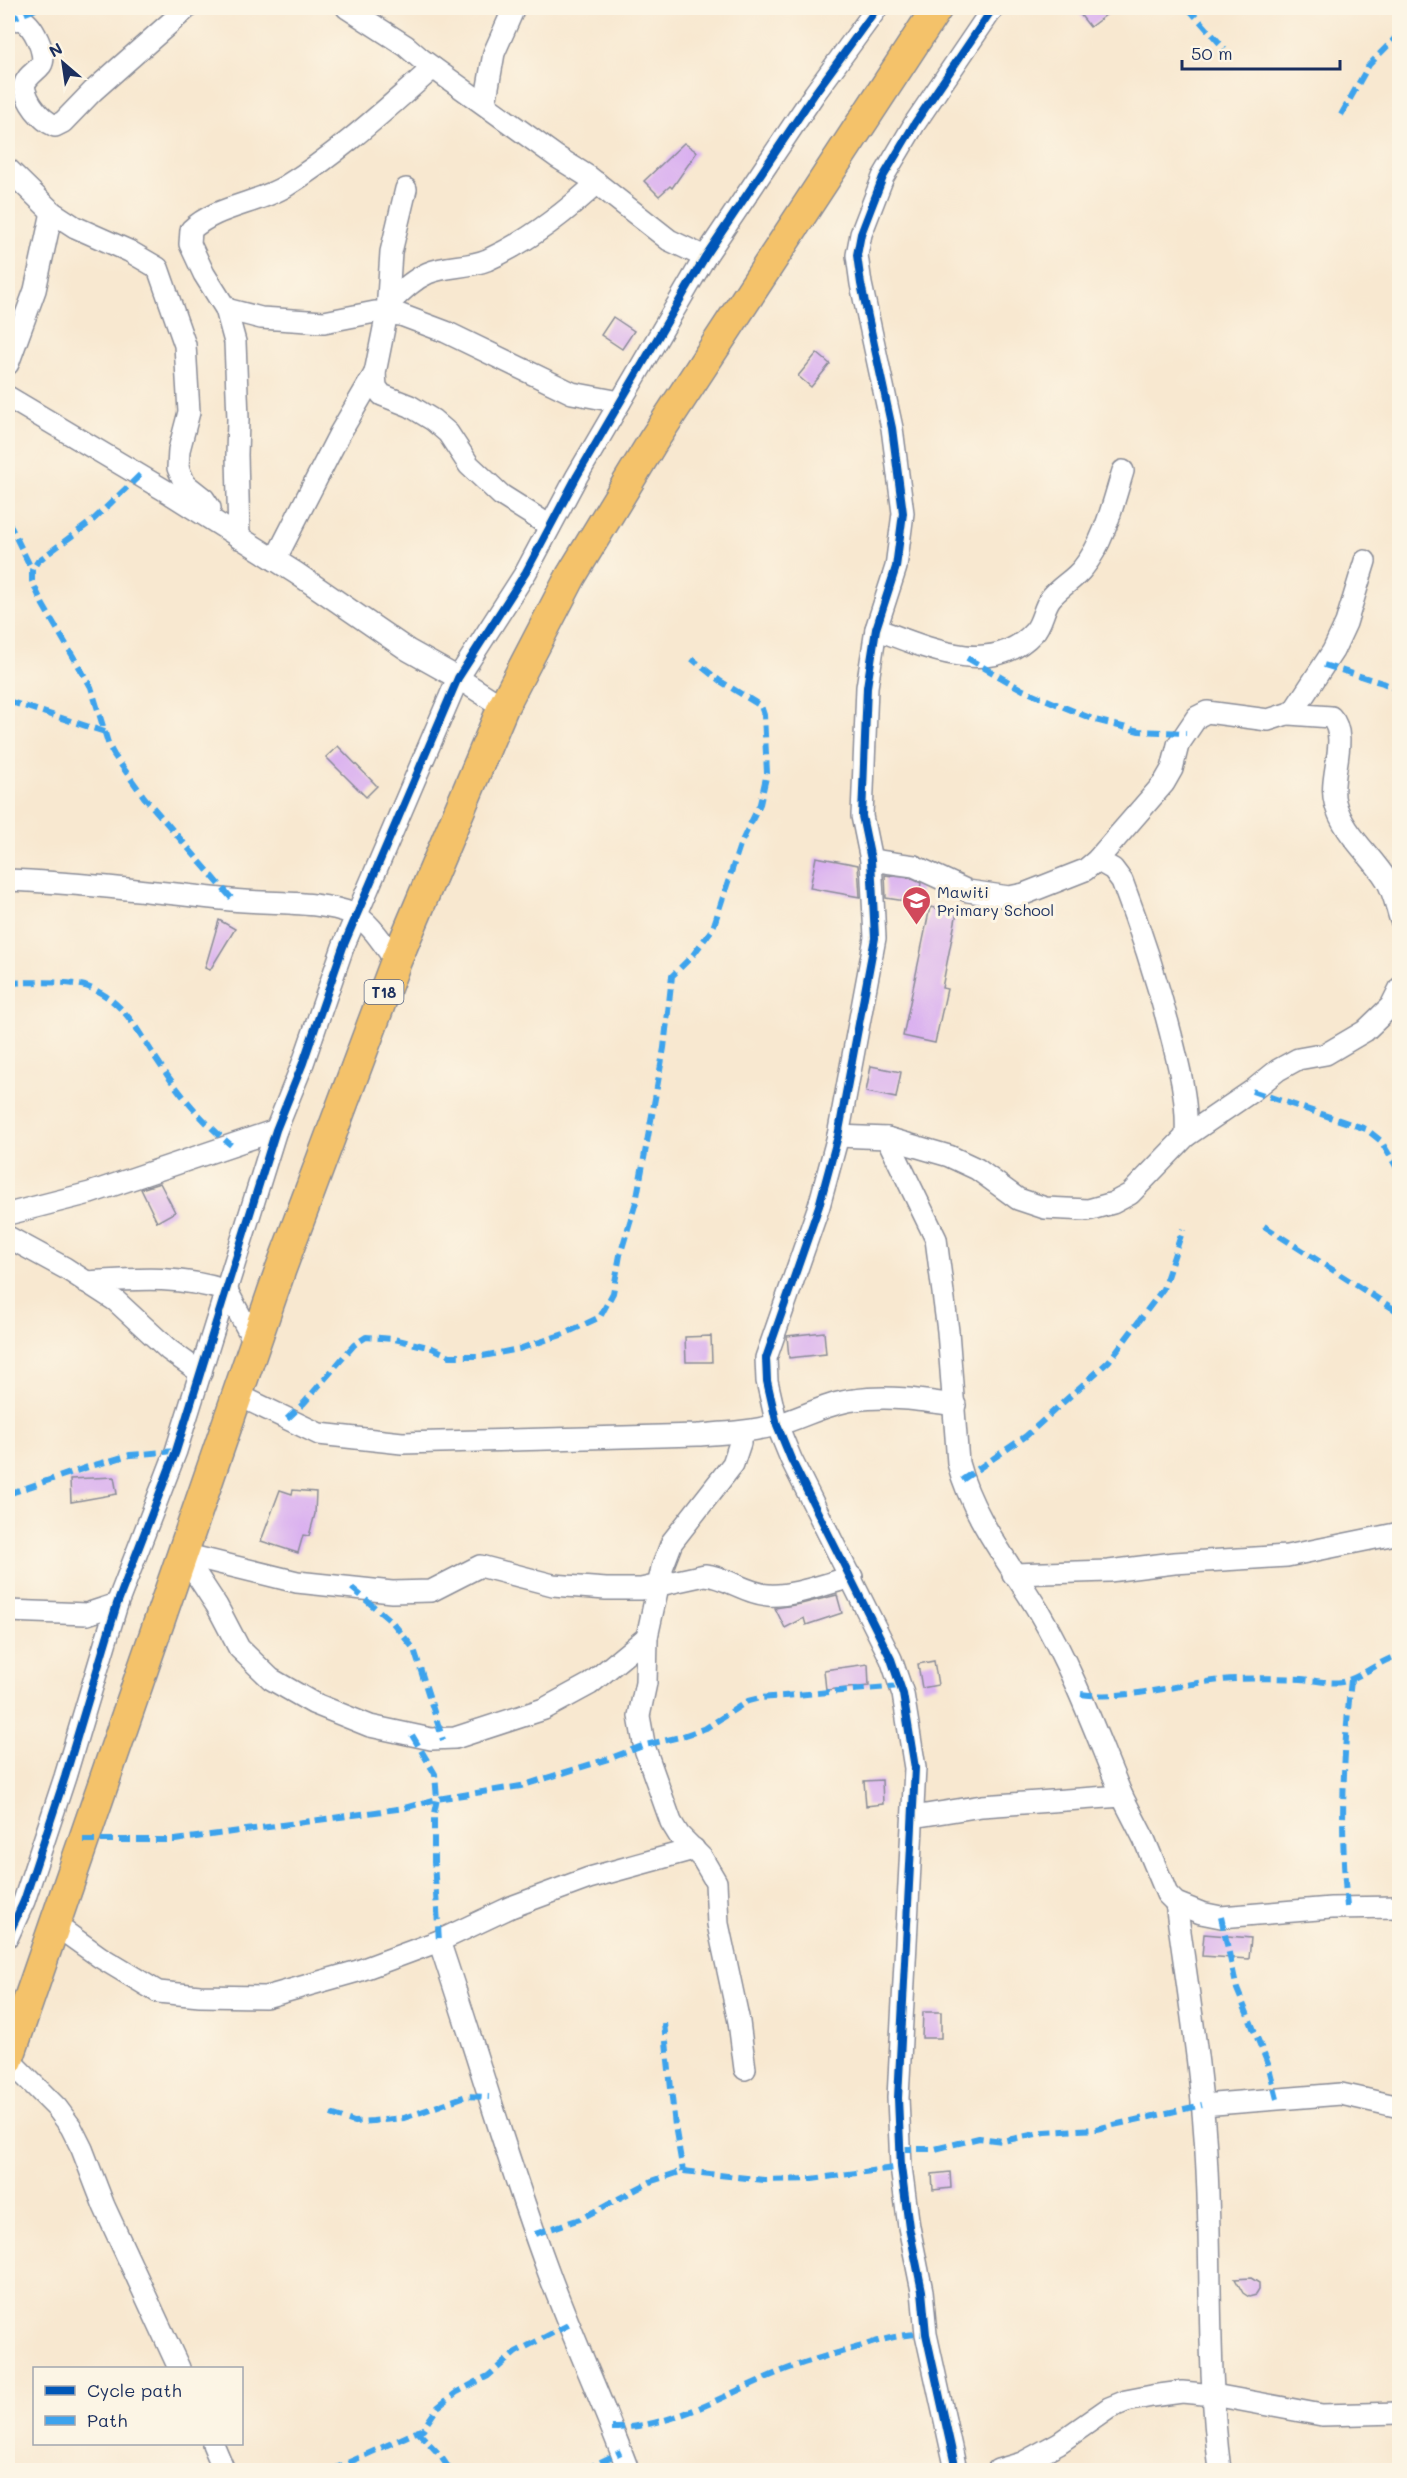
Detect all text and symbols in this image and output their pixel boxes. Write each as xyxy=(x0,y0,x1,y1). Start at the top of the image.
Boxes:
north arrow xyxy=(33,33,93,93)
scale bar xyxy=(1182,33,1340,71)
text: N xyxy=(45,37,66,62)
text: 50 m xyxy=(1191,41,1233,65)
place label: Mawiti Primary School xyxy=(937,881,1054,920)
school or university icon: Mawiti Primary School xyxy=(900,884,932,926)
road number: T18 xyxy=(364,980,404,1004)
legend xyxy=(33,2367,243,2445)
text: Cycle path xyxy=(87,2378,182,2402)
text: Path xyxy=(87,2408,127,2432)

